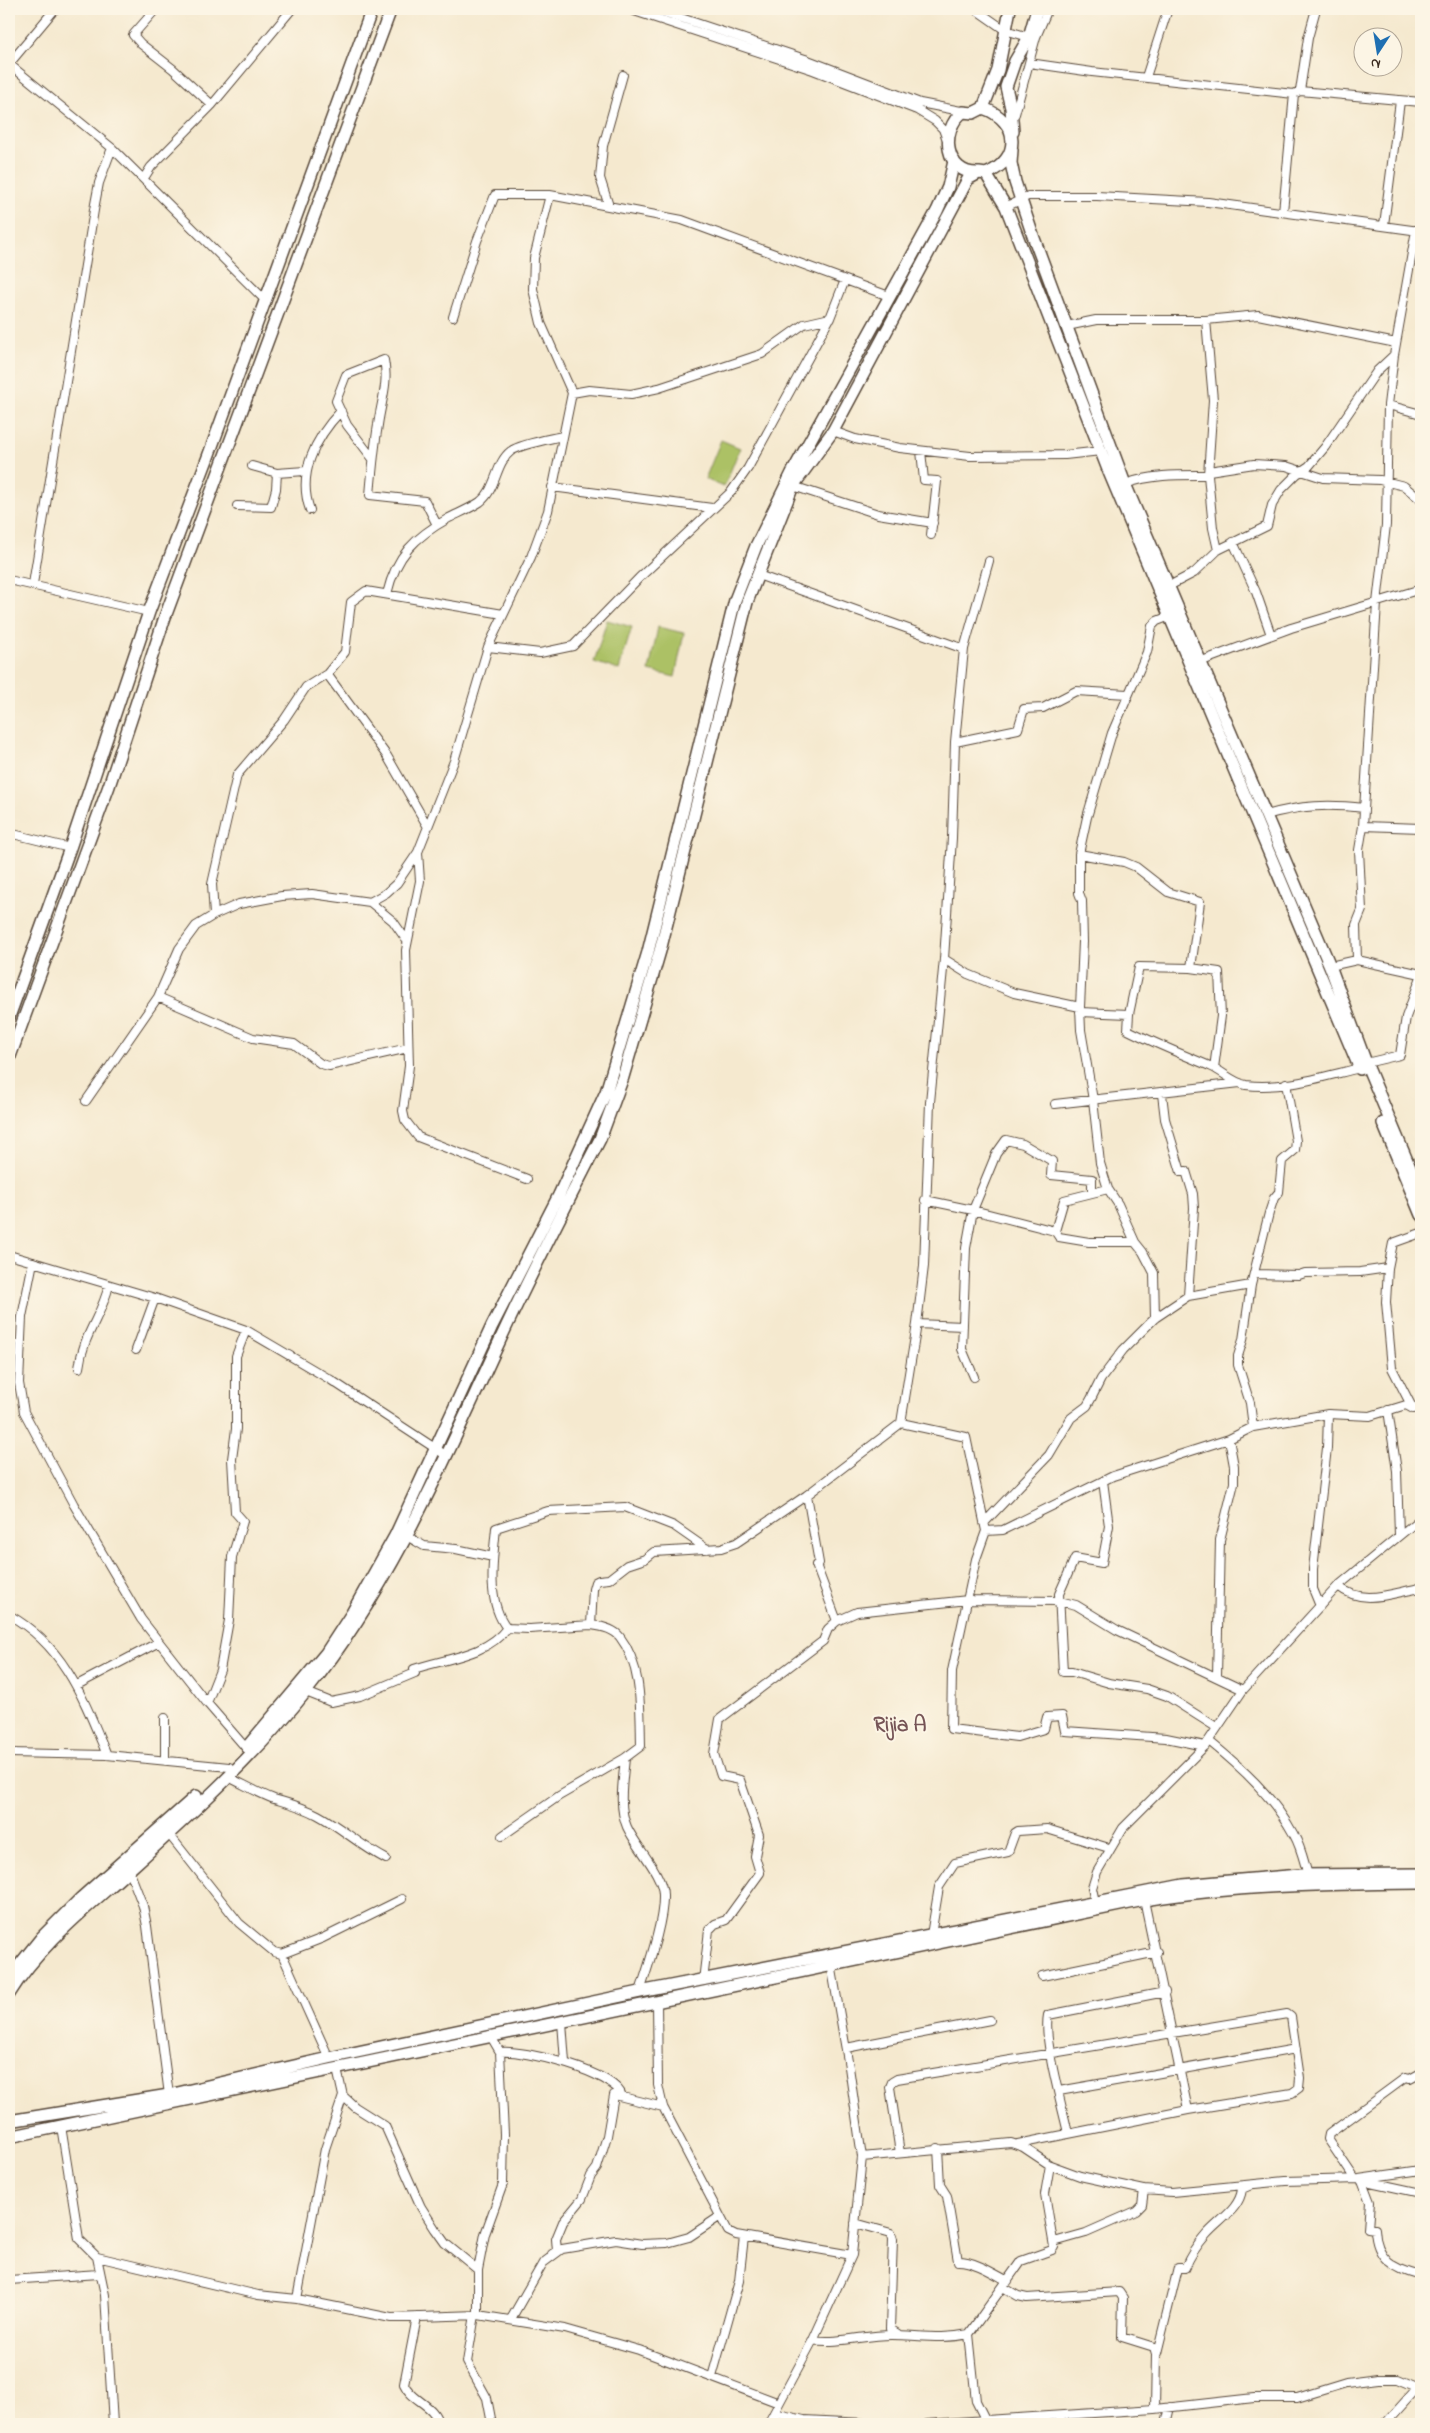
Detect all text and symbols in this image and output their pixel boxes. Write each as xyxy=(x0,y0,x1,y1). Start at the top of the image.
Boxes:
north arrow xyxy=(1352,28,1402,78)
text: N xyxy=(1369,52,1382,75)
district label: Rijia A xyxy=(874,1711,927,1741)

